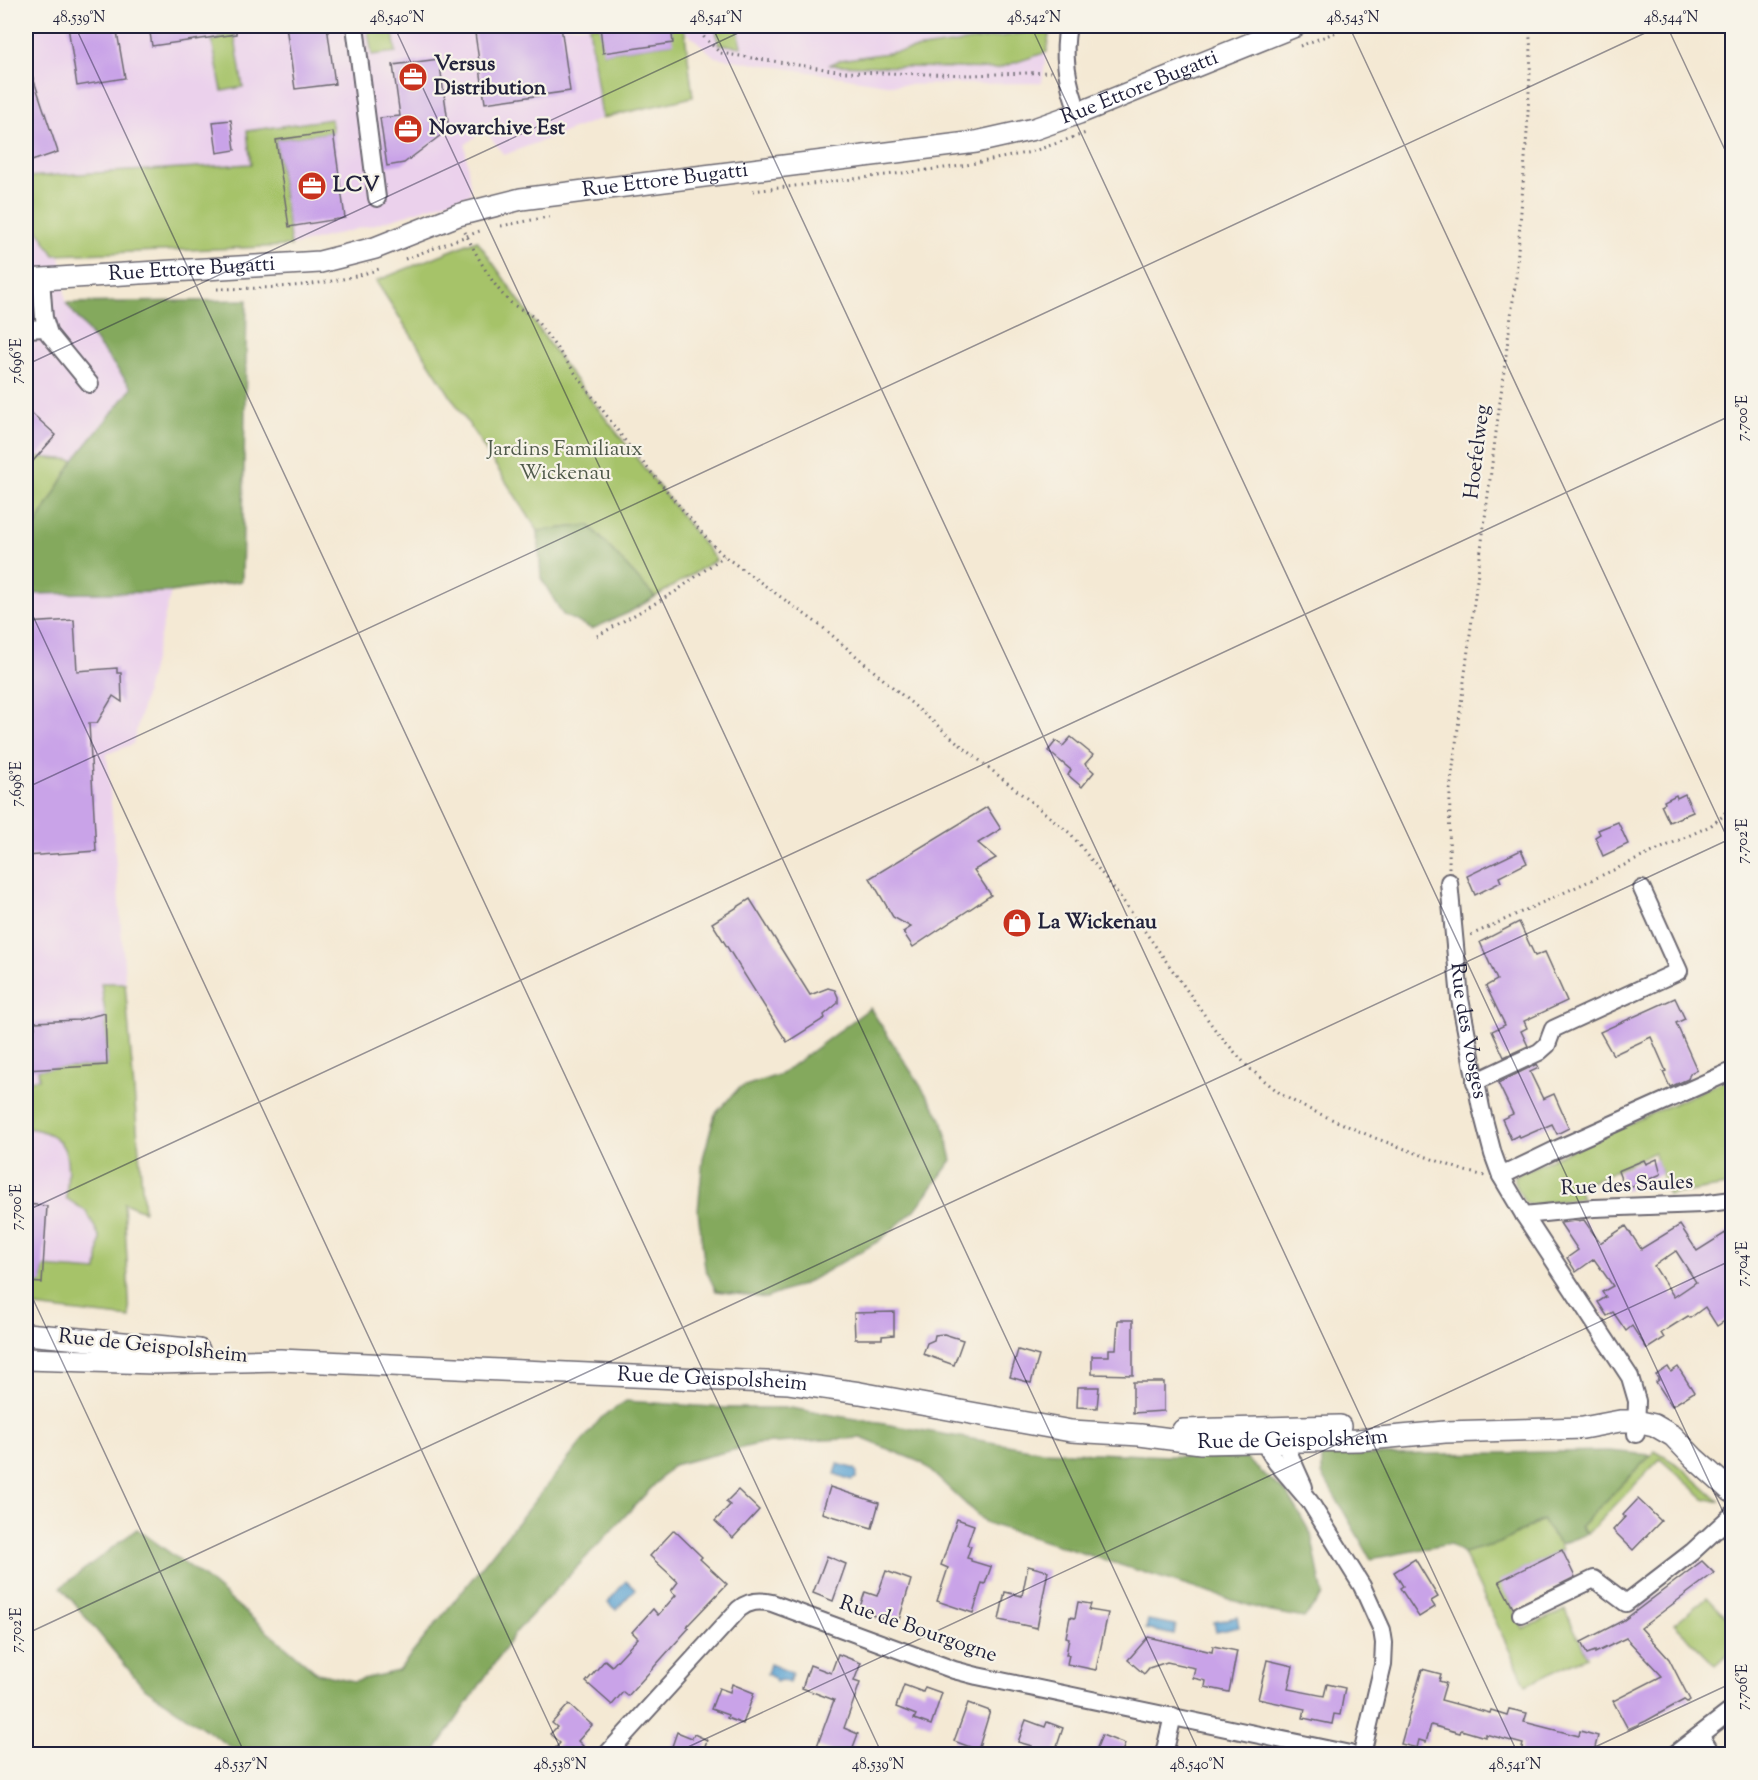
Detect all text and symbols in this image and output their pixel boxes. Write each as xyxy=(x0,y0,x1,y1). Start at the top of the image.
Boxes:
text: 48.539°N xyxy=(53,8,105,29)
text: 48.540°N xyxy=(370,8,424,29)
text: 48.541°N xyxy=(690,8,742,29)
text: 48.542°N xyxy=(1007,8,1061,29)
text: 48.543°N xyxy=(1326,8,1380,29)
text: 48.544°N xyxy=(1644,8,1698,29)
street label: Rue Ettore Bugatti xyxy=(1057,43,1223,133)
place label: Versus Distribution xyxy=(434,50,547,104)
office icon: Versus Distribution xyxy=(397,61,429,93)
office icon: Novarchive Est xyxy=(392,113,424,145)
place label: Novarchive Est xyxy=(429,114,566,144)
street label: Rue Ettore Bugatti xyxy=(581,156,750,206)
office icon: LCV xyxy=(296,170,328,202)
place label: LCV xyxy=(333,171,380,201)
street label: Rue Ettore Bugatti xyxy=(107,250,276,290)
text: 7.696°E xyxy=(7,338,28,384)
text: 7.700°E xyxy=(1733,395,1754,441)
street label: Hoefelweg xyxy=(1457,403,1499,501)
park label: Jardins Familiaux Wickenau xyxy=(486,435,643,489)
text: 7.698°E xyxy=(7,761,28,807)
text: 7.702°E xyxy=(1733,818,1754,864)
shop icon: La Wickenau xyxy=(1001,907,1033,939)
place label: La Wickenau xyxy=(1038,908,1158,938)
street label: Rue des Vosges xyxy=(1442,961,1494,1101)
street label: Rue des Saules xyxy=(1560,1168,1694,1204)
text: 7.700°E xyxy=(7,1184,28,1230)
text: 7.704°E xyxy=(1733,1241,1754,1287)
street label: Rue de Geispolsheim xyxy=(57,1322,249,1372)
street label: Rue de Geispolsheim xyxy=(617,1360,810,1400)
street label: Rue de Geispolsheim xyxy=(1197,1422,1389,1458)
street label: Rue de Bourgogne xyxy=(835,1589,1001,1671)
text: 7.702°E xyxy=(7,1607,28,1653)
text: 7.706°E xyxy=(1733,1664,1754,1710)
text: 48.537°N xyxy=(214,1755,268,1776)
text: 48.538°N xyxy=(533,1755,587,1776)
text: 48.539°N xyxy=(852,1755,904,1776)
text: 48.540°N xyxy=(1170,1755,1224,1776)
text: 48.541°N xyxy=(1489,1755,1541,1776)

